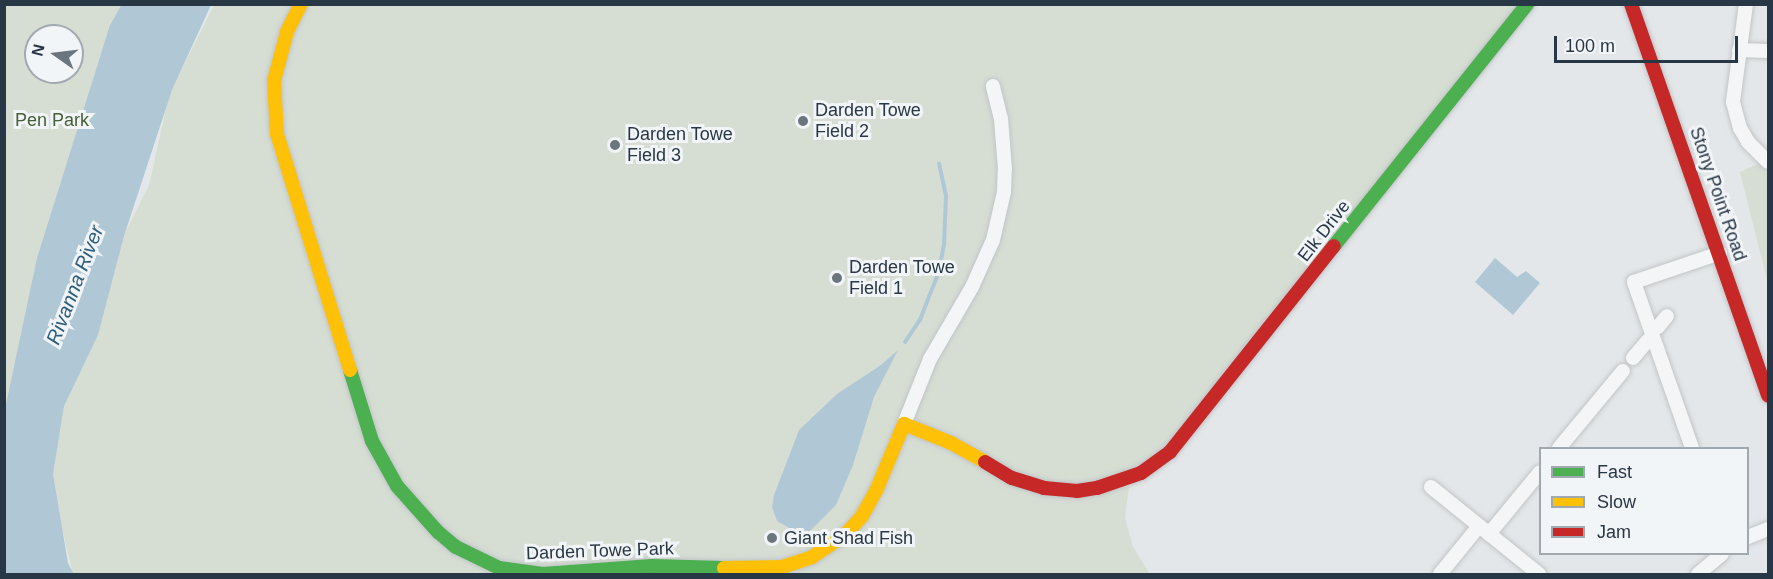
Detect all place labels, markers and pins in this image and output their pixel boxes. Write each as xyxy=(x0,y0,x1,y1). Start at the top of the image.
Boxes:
place label: Darden Towe Field 2 xyxy=(815,100,921,142)
marker: Darden Towe Field 2 xyxy=(796,114,810,128)
place label: Darden Towe Field 3 xyxy=(627,124,733,166)
marker: Darden Towe Field 3 xyxy=(608,138,622,152)
place label: Darden Towe Field 1 xyxy=(849,257,955,300)
marker: Darden Towe Field 1 xyxy=(830,271,844,285)
place label: Giant Shad Fish xyxy=(784,527,913,549)
marker: Giant Shad Fish xyxy=(765,531,779,545)

